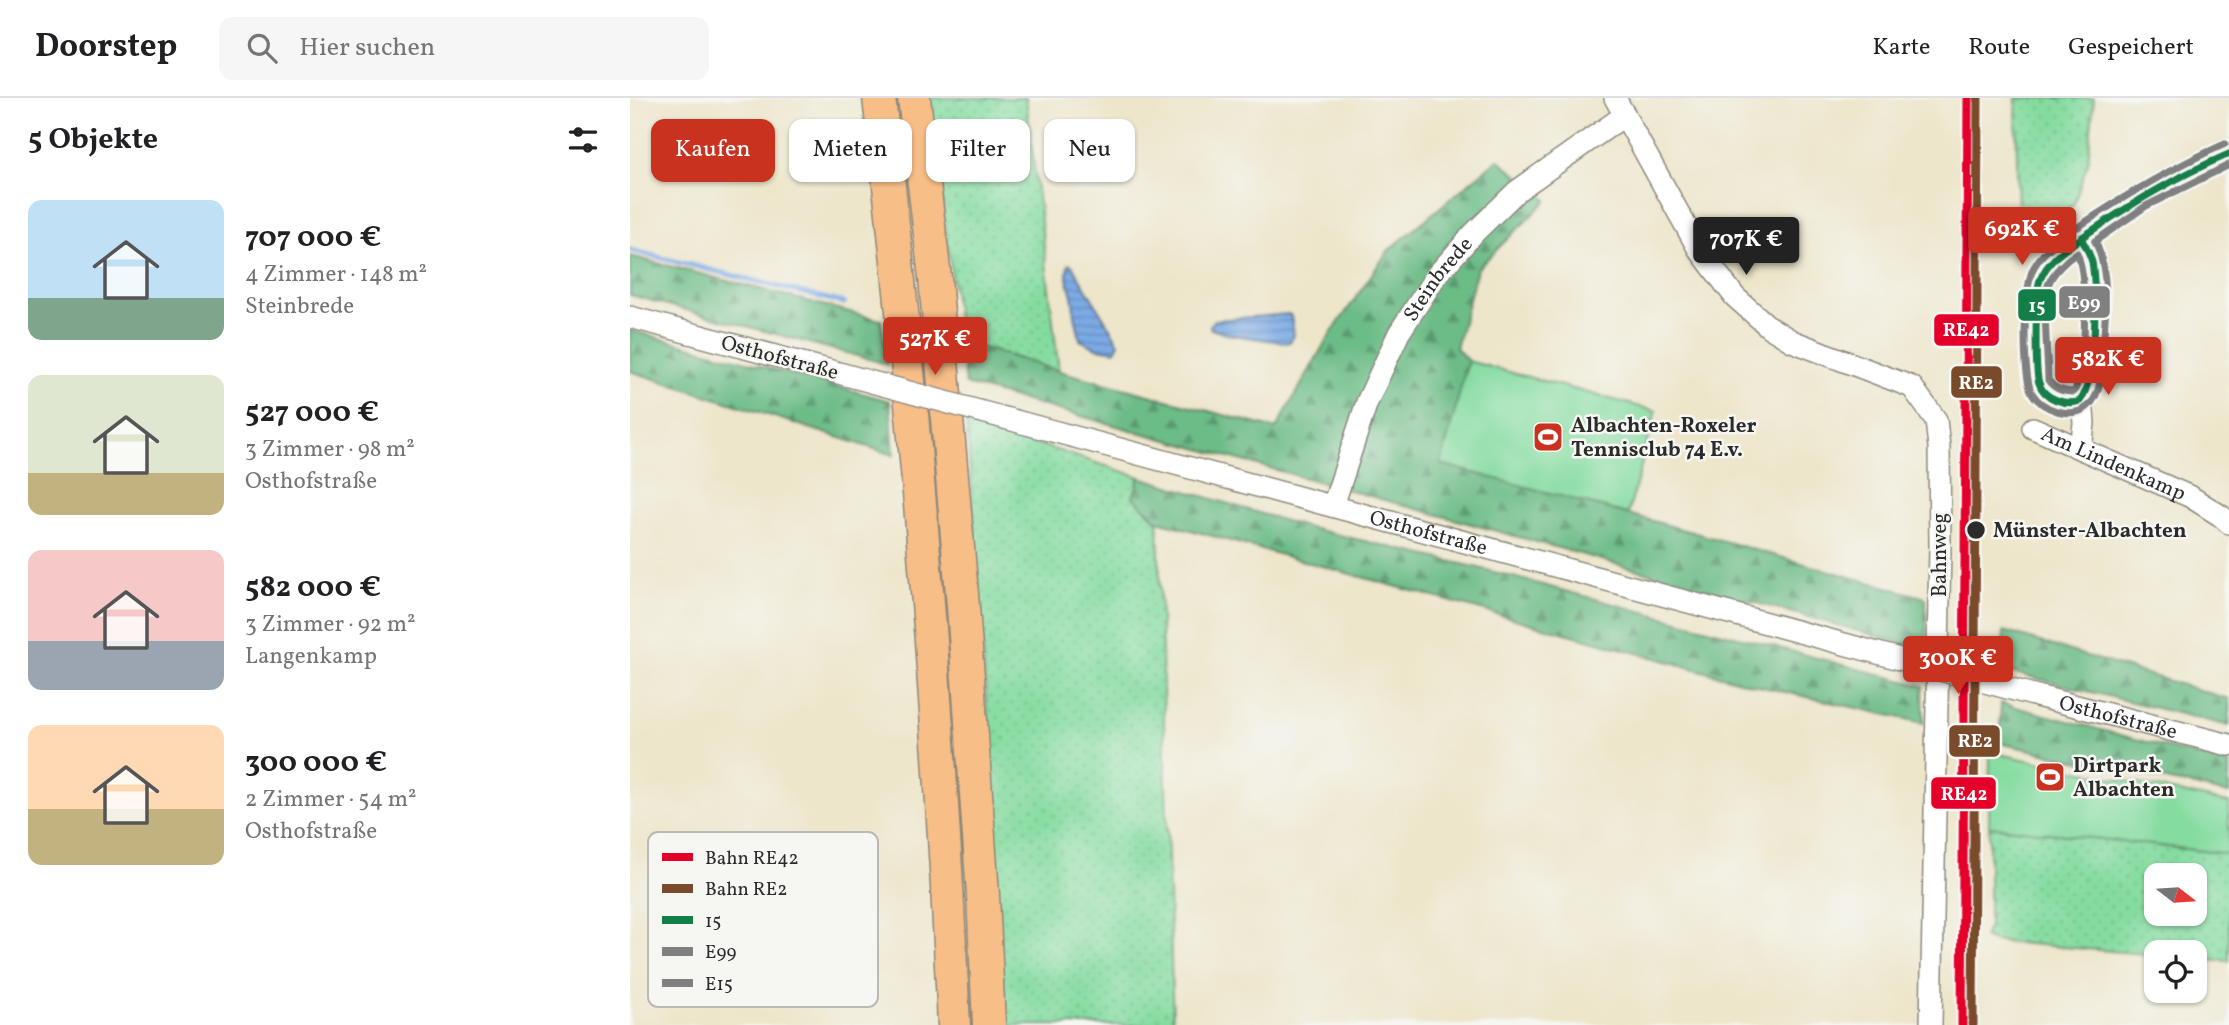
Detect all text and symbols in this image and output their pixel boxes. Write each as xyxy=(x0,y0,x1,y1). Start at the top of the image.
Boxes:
search box xyxy=(219,17,709,80)
text: Doorstep xyxy=(35,25,177,71)
icon: search xyxy=(243,29,281,67)
text: Hier suchen xyxy=(299,30,435,66)
text: Karte xyxy=(1873,31,1930,65)
text: Route xyxy=(1968,31,2030,65)
text: Gespeichert xyxy=(2068,31,2194,65)
text: 5 Objekte xyxy=(28,119,158,161)
chip: Kaufen xyxy=(651,119,775,182)
chip: Mieten xyxy=(789,119,912,182)
chip: Filter xyxy=(926,119,1030,182)
chip: Neu xyxy=(1044,119,1135,182)
icon: filters xyxy=(564,121,602,159)
pin: 692K € xyxy=(1965,208,2079,267)
text: 692K € xyxy=(1984,214,2060,246)
text: 707 000 € xyxy=(245,217,381,259)
pin: 707K € xyxy=(1689,218,1803,277)
text: 707K € xyxy=(1709,224,1783,256)
icon: home xyxy=(84,228,168,312)
street label: Steinbrede xyxy=(1397,231,1480,328)
text: 4 Zimmer · 148 m² xyxy=(245,259,427,291)
line badge: E99 xyxy=(2058,285,2111,319)
line badge: 15 xyxy=(2017,288,2057,322)
text: Steinbrede xyxy=(245,291,354,323)
text: E99 xyxy=(2068,291,2100,317)
text: 15 xyxy=(2029,294,2045,320)
line badge: RE42 xyxy=(1933,313,2000,347)
pin: 527K € xyxy=(878,317,992,377)
text: RE42 xyxy=(1943,318,1989,344)
text: 527K € xyxy=(899,324,971,356)
street label: Osthofstraße xyxy=(718,329,842,388)
pin: 582K € xyxy=(2051,338,2165,397)
text: 582K € xyxy=(2071,344,2145,376)
line badge: RE2 xyxy=(1950,365,2003,399)
text: RE2 xyxy=(1958,371,1994,397)
text: 527 000 € xyxy=(245,392,379,434)
icon: home xyxy=(84,403,168,487)
place label: Albachten-Roxeler Tennisclub 74 E.v. xyxy=(1571,412,1756,465)
sports icon: Albachten-Roxeler Tennisclub 74 E.v. xyxy=(1531,420,1565,454)
street label: Am Lindenkamp xyxy=(2036,420,2190,509)
text: 3 Zimmer · 98 m² xyxy=(245,434,415,466)
text: Osthofstraße xyxy=(245,466,377,498)
street label: Osthofstraße xyxy=(1366,504,1490,563)
street label: Bahnweg xyxy=(1926,513,1955,597)
place label: Münster-Albachten xyxy=(1993,517,2187,546)
marker: Münster-Albachten xyxy=(1965,519,1987,541)
text: 582 000 € xyxy=(245,567,381,609)
icon: home xyxy=(84,578,168,662)
text: 3 Zimmer · 92 m² xyxy=(245,609,416,641)
pin: 300K € xyxy=(1901,636,2015,696)
text: Langenkamp xyxy=(245,641,377,673)
text: 300K € xyxy=(1919,643,1997,675)
street label: Osthofstraße xyxy=(2056,689,2180,747)
line badge: RE2 xyxy=(1948,724,2001,758)
text: RE2 xyxy=(1957,729,1993,755)
text: 300 000 € xyxy=(245,742,387,784)
place label: Dirtpark Albachten xyxy=(2073,752,2175,805)
icon: home xyxy=(84,753,168,837)
sports icon: Dirtpark Albachten xyxy=(2033,760,2067,794)
line badge: RE42 xyxy=(1930,776,1997,810)
text: RE42 xyxy=(1941,782,1987,808)
text: 2 Zimmer · 54 m² xyxy=(245,784,417,816)
text: Osthofstraße xyxy=(245,816,377,848)
legend xyxy=(648,832,878,1007)
text: Bahn RE42 xyxy=(705,846,799,872)
north arrow xyxy=(2144,863,2207,926)
map controls xyxy=(2144,863,2207,1003)
text: Bahn RE2 xyxy=(705,877,787,903)
text: 15 xyxy=(705,909,722,935)
text: E99 xyxy=(705,940,736,966)
button: locate xyxy=(2144,940,2207,1003)
text: E15 xyxy=(705,972,733,998)

